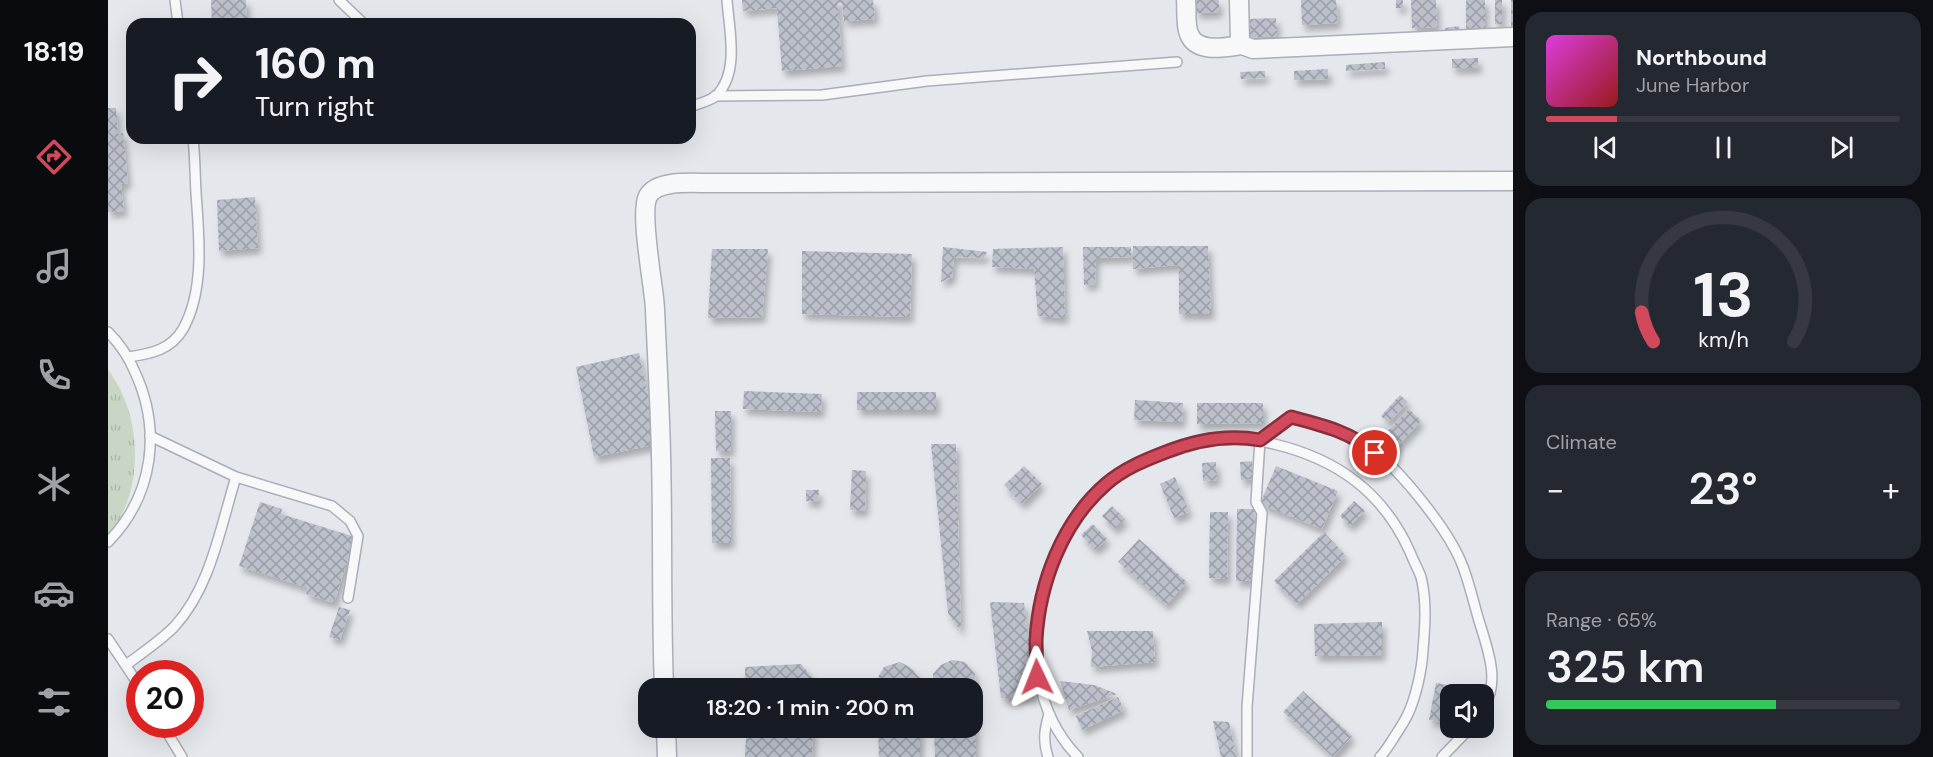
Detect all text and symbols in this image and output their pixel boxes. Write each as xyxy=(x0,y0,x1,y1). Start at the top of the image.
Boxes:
text: 18:19 xyxy=(24,34,84,69)
text: 160 m xyxy=(255,36,376,91)
icon: right xyxy=(156,42,234,120)
text: Northbound xyxy=(1636,43,1767,72)
text: June Harbor xyxy=(1636,72,1749,98)
text: Turn right xyxy=(255,89,375,124)
icon: previous xyxy=(1589,131,1622,164)
icon: pause xyxy=(1707,131,1740,164)
icon: next xyxy=(1825,131,1858,164)
icon: directions xyxy=(33,136,75,178)
icon: music xyxy=(33,245,75,287)
text: 13 xyxy=(1693,255,1753,336)
text: km/h xyxy=(1698,327,1748,355)
icon: phone xyxy=(33,354,75,396)
pin xyxy=(1349,427,1400,478)
text: Climate xyxy=(1546,429,1617,455)
icon: arrive xyxy=(1358,436,1391,469)
text: 23° xyxy=(1689,459,1758,518)
icon: climate xyxy=(33,463,75,505)
text: − xyxy=(1546,468,1564,511)
text: + xyxy=(1882,468,1900,511)
icon: car xyxy=(33,572,75,614)
text: Range · 65% xyxy=(1546,607,1657,633)
text: 325 km xyxy=(1546,637,1704,696)
position arrow xyxy=(1005,645,1069,709)
speed limit sign: 20 xyxy=(126,660,204,738)
icon: filters xyxy=(33,681,75,723)
map controls xyxy=(1440,684,1494,738)
button: sound xyxy=(1440,684,1494,738)
text: 18:20 · 1 min · 200 m xyxy=(707,693,914,722)

